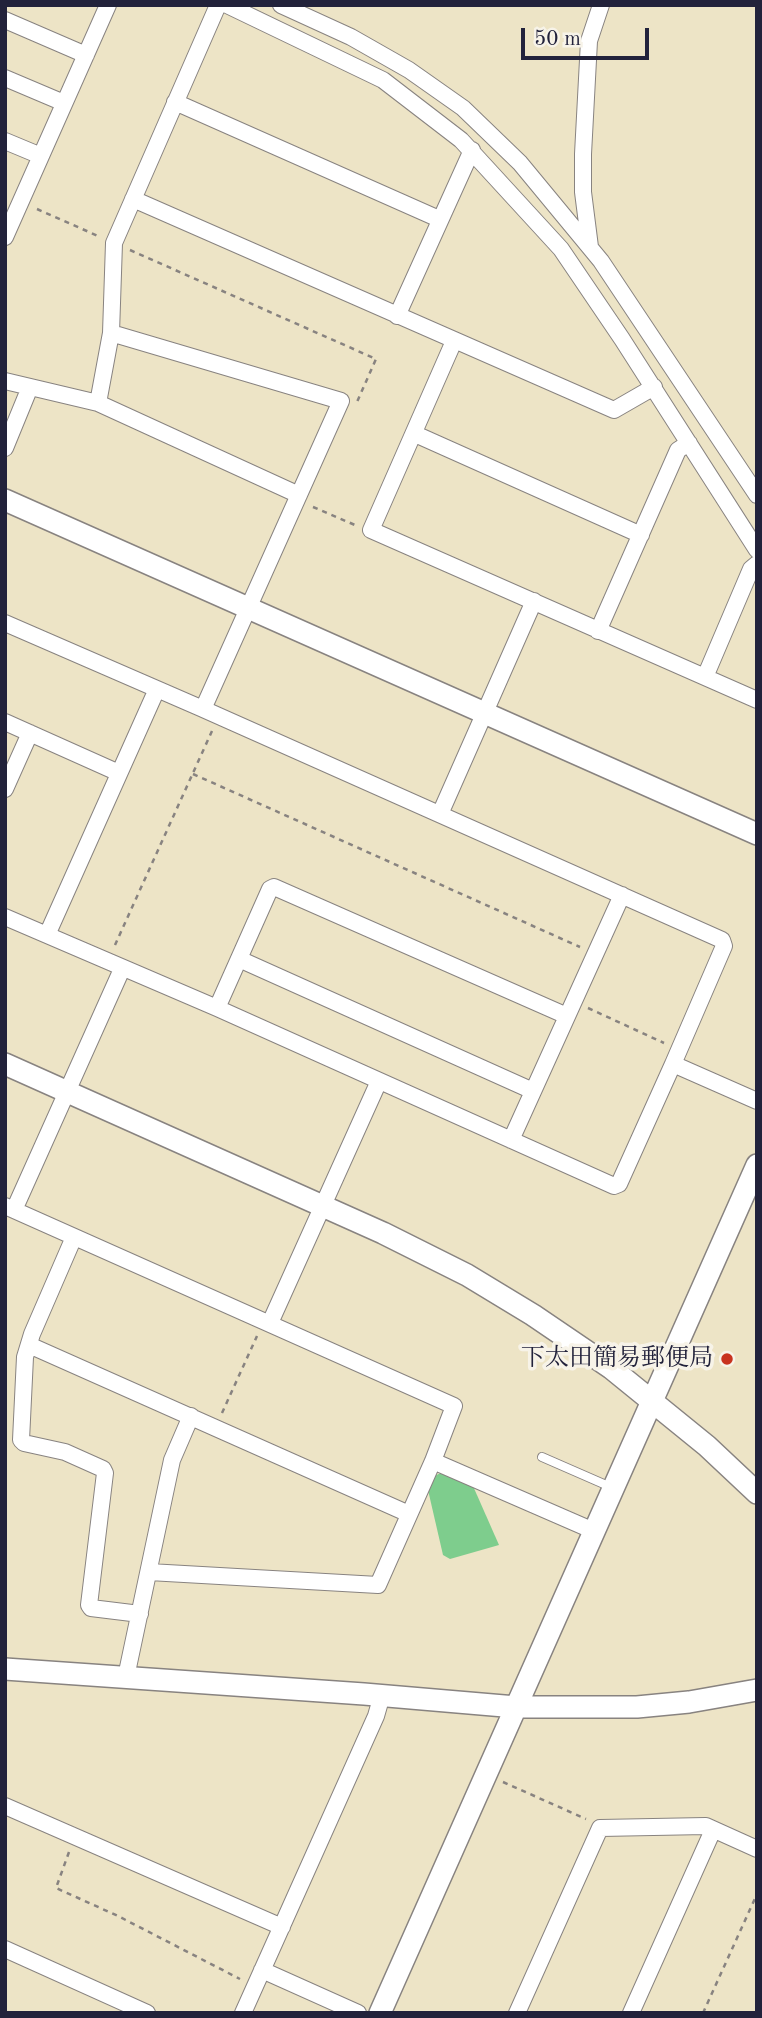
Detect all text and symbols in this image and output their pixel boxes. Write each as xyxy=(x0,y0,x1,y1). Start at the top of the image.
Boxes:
scale bar xyxy=(524,14,652,58)
text: 50 m xyxy=(534,29,581,50)
place label: 下太田簡易郵便局 xyxy=(521,1345,713,1373)
marker: 下太田簡易郵便局 xyxy=(719,1351,735,1367)

